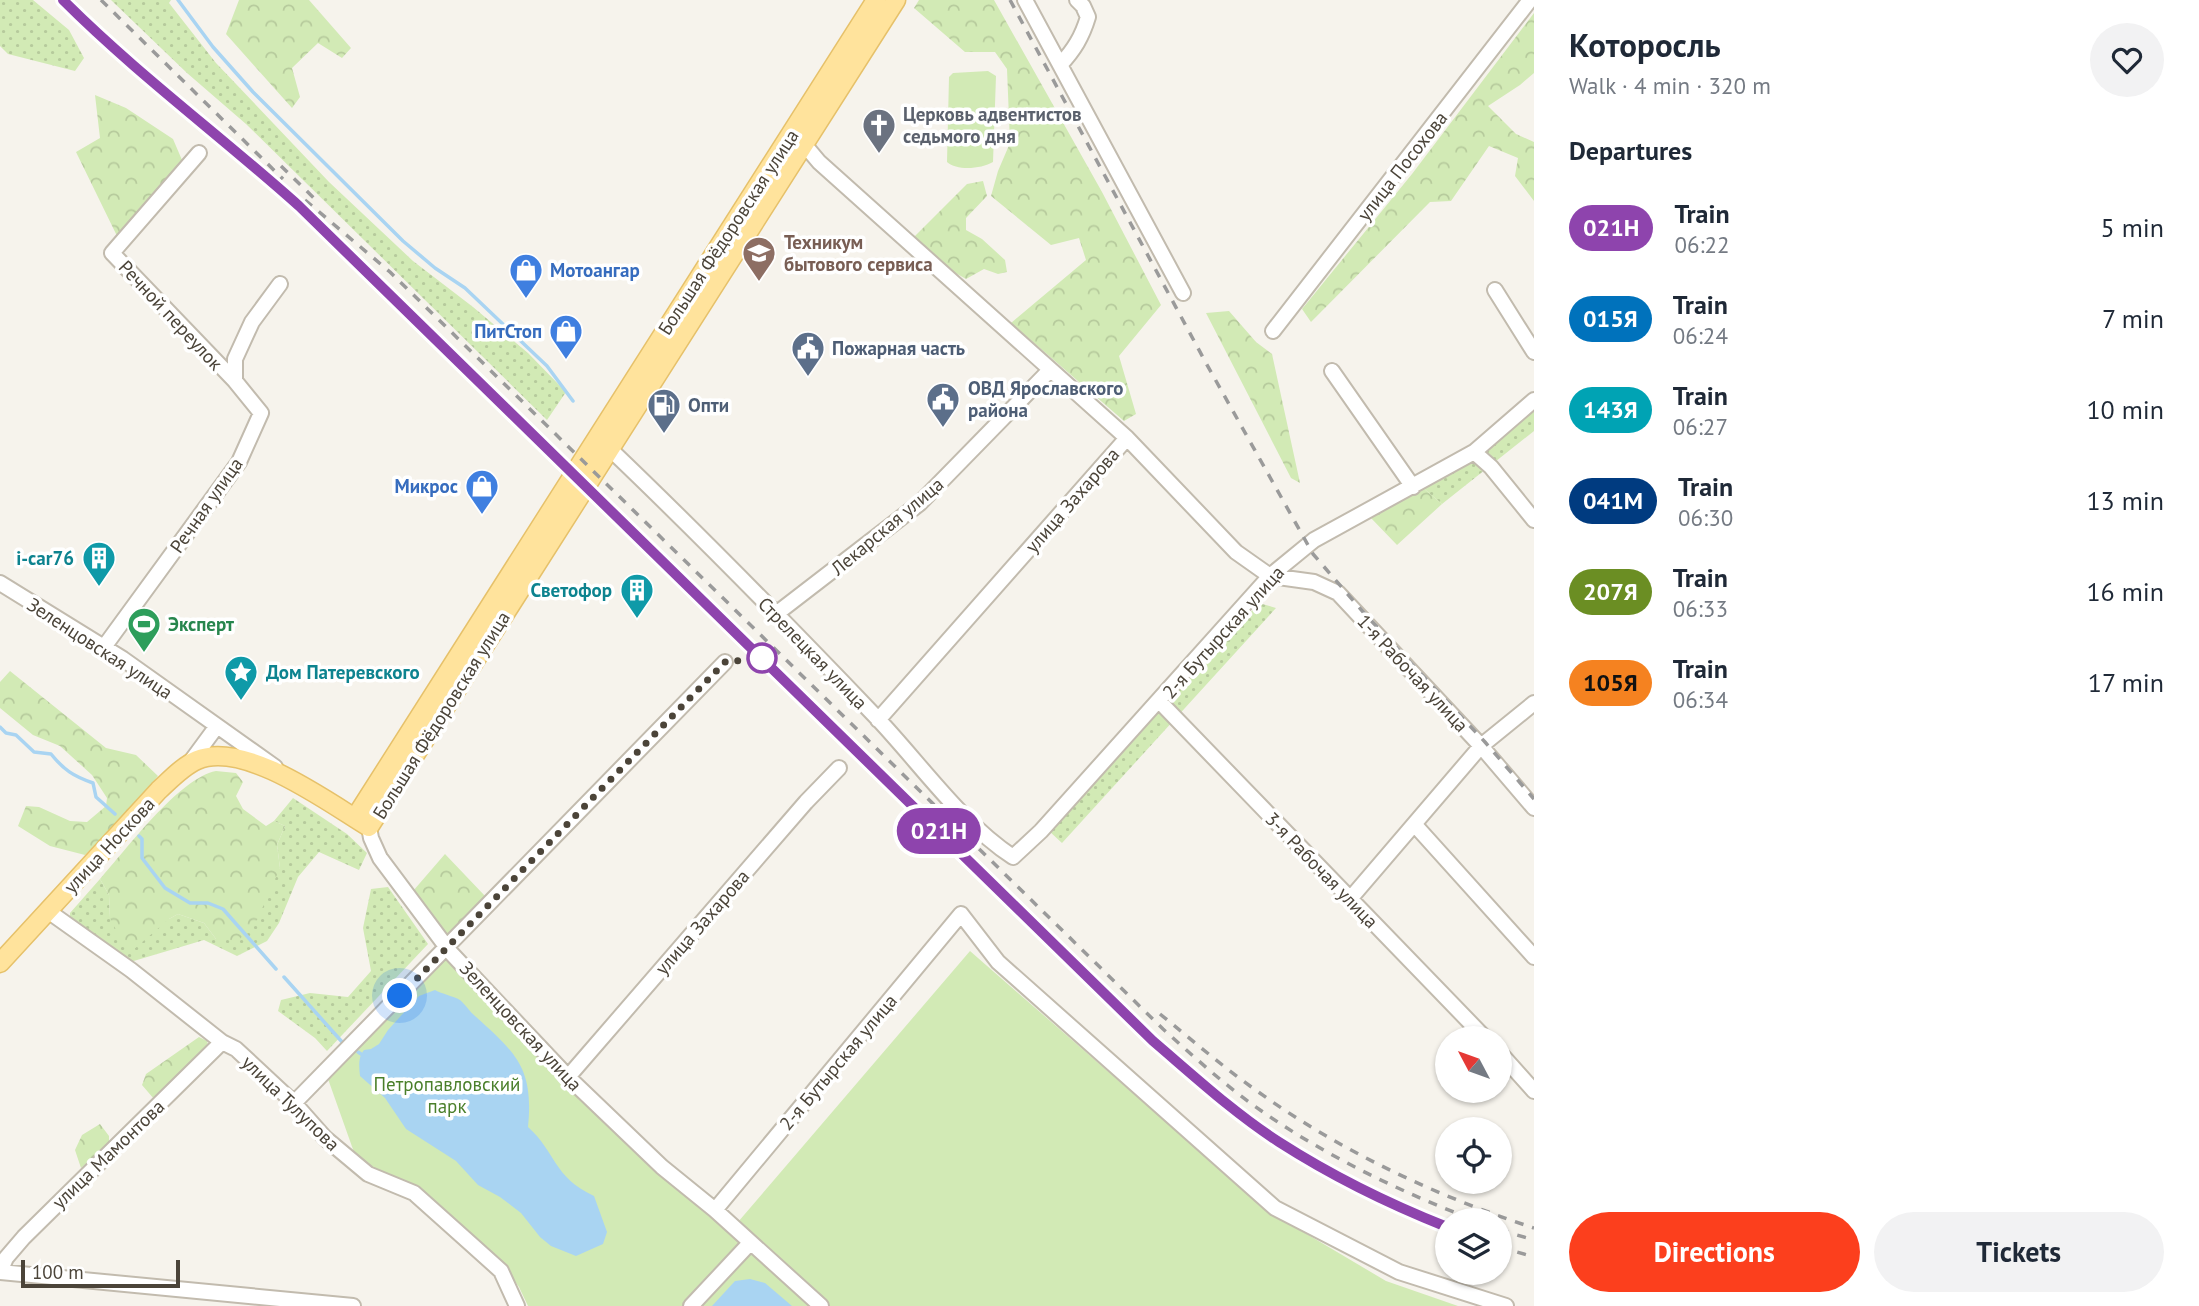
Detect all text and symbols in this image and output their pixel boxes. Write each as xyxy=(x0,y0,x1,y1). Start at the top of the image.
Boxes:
text: Которосль xyxy=(1569,23,1721,66)
button: heart xyxy=(2090,23,2164,97)
text: Walk · 4 min · 320 m xyxy=(1569,71,1771,100)
place label: Церковь адвентистов седьмого дня xyxy=(903,102,1082,148)
church icon: Церковь адвентистов седьмого дня xyxy=(860,106,898,155)
street label: улица Посохова xyxy=(1352,106,1452,226)
street label: Большая Фёдоровская улица xyxy=(652,125,804,339)
text: Departures xyxy=(1569,134,1692,167)
text: Train xyxy=(1674,197,1730,230)
text: 5 min xyxy=(2101,211,2164,244)
text: 021Н xyxy=(1583,212,1639,243)
place label: Техникум бытового сервиса xyxy=(784,230,933,276)
text: 06:22 xyxy=(1674,230,1730,259)
school or university icon: Техникум бытового сервиса xyxy=(740,234,778,283)
shop icon: Мотоангар xyxy=(507,251,545,300)
street label: Речной переулок xyxy=(114,255,228,375)
place label: Мотоангар xyxy=(550,258,640,282)
text: Train xyxy=(1673,288,1728,321)
text: 7 min xyxy=(2102,302,2164,335)
text: 015Я xyxy=(1583,303,1638,334)
shop icon: ПитСтоп xyxy=(547,312,585,361)
place label: ПитСтоп xyxy=(474,319,542,343)
text: 06:24 xyxy=(1673,321,1728,350)
public building icon: Пожарная часть xyxy=(789,329,827,378)
place label: Пожарная часть xyxy=(832,336,965,360)
place label: ОВД Ярославского района xyxy=(968,376,1123,422)
text: Train xyxy=(1673,379,1728,412)
public building icon: ОВД Ярославского района xyxy=(924,380,962,429)
fuel station icon: Опти xyxy=(645,386,683,435)
place label: Опти xyxy=(688,393,729,417)
text: 10 min xyxy=(2086,393,2164,426)
text: 143Я xyxy=(1583,394,1638,425)
text: 06:27 xyxy=(1673,412,1728,441)
street label: улица Захарова xyxy=(1020,442,1124,558)
street label: Речная улица xyxy=(164,453,248,557)
shop icon: Микрос xyxy=(463,467,501,516)
text: Train xyxy=(1678,470,1733,503)
street label: Лекарская улица xyxy=(825,472,948,581)
place label: Микрос xyxy=(394,474,458,498)
text: 13 min xyxy=(2086,484,2164,517)
text: 041М xyxy=(1583,485,1643,516)
text: 06:30 xyxy=(1678,503,1733,532)
building icon: i-car76 xyxy=(80,539,118,588)
place label: i-car76 xyxy=(16,546,74,570)
street label: 2-я Бутырская улица xyxy=(1157,561,1289,703)
text: Train xyxy=(1673,561,1728,594)
building icon: Светофор xyxy=(618,571,656,620)
text: 16 min xyxy=(2086,575,2164,608)
text: 207Я xyxy=(1583,576,1638,607)
place label: Светофор xyxy=(530,578,612,602)
street label: Зеленцовская улица xyxy=(23,592,177,704)
street label: Стрелецкая улица xyxy=(753,592,873,714)
text: 06:33 xyxy=(1673,594,1728,623)
sports icon: Эксперт xyxy=(125,605,163,654)
street label: Большая Фёдоровская улица xyxy=(367,607,515,823)
street label: 1-я Рабочая улица xyxy=(1352,609,1474,737)
place label: Эксперт xyxy=(168,612,234,636)
unlabelled marker xyxy=(747,643,777,673)
text: Train xyxy=(1673,652,1728,685)
place icon: Дом Патеревского xyxy=(222,653,260,702)
place label: Дом Патеревского xyxy=(266,660,420,684)
text: 17 min xyxy=(2088,666,2164,699)
text: 105Я xyxy=(1583,667,1638,698)
text: 06:34 xyxy=(1673,685,1728,714)
street label: улица Носкова xyxy=(58,792,160,898)
street label: 3-я Рабочая улица xyxy=(1260,807,1384,933)
line badge: 021Н xyxy=(890,808,988,854)
text: 021Н xyxy=(911,815,967,846)
street label: улица Захарова xyxy=(650,864,754,980)
street label: Зеленцовская улица xyxy=(455,956,587,1096)
your location xyxy=(382,978,417,1013)
street label: 2-я Бутырская улица xyxy=(774,989,902,1135)
north arrow xyxy=(1435,1026,1512,1102)
map controls xyxy=(1435,1026,1512,1285)
street label: улица Тулупова xyxy=(237,1050,345,1156)
park label: Петропавловский парк xyxy=(374,1072,520,1118)
street label: улица Мамонтова xyxy=(47,1094,169,1214)
button: locate xyxy=(1435,1117,1512,1194)
button: layers xyxy=(1435,1208,1512,1285)
button: Directions xyxy=(1569,1212,1860,1292)
button: Tickets xyxy=(1874,1212,2164,1292)
scale bar xyxy=(21,1257,180,1289)
text: 100 m xyxy=(32,1260,84,1284)

